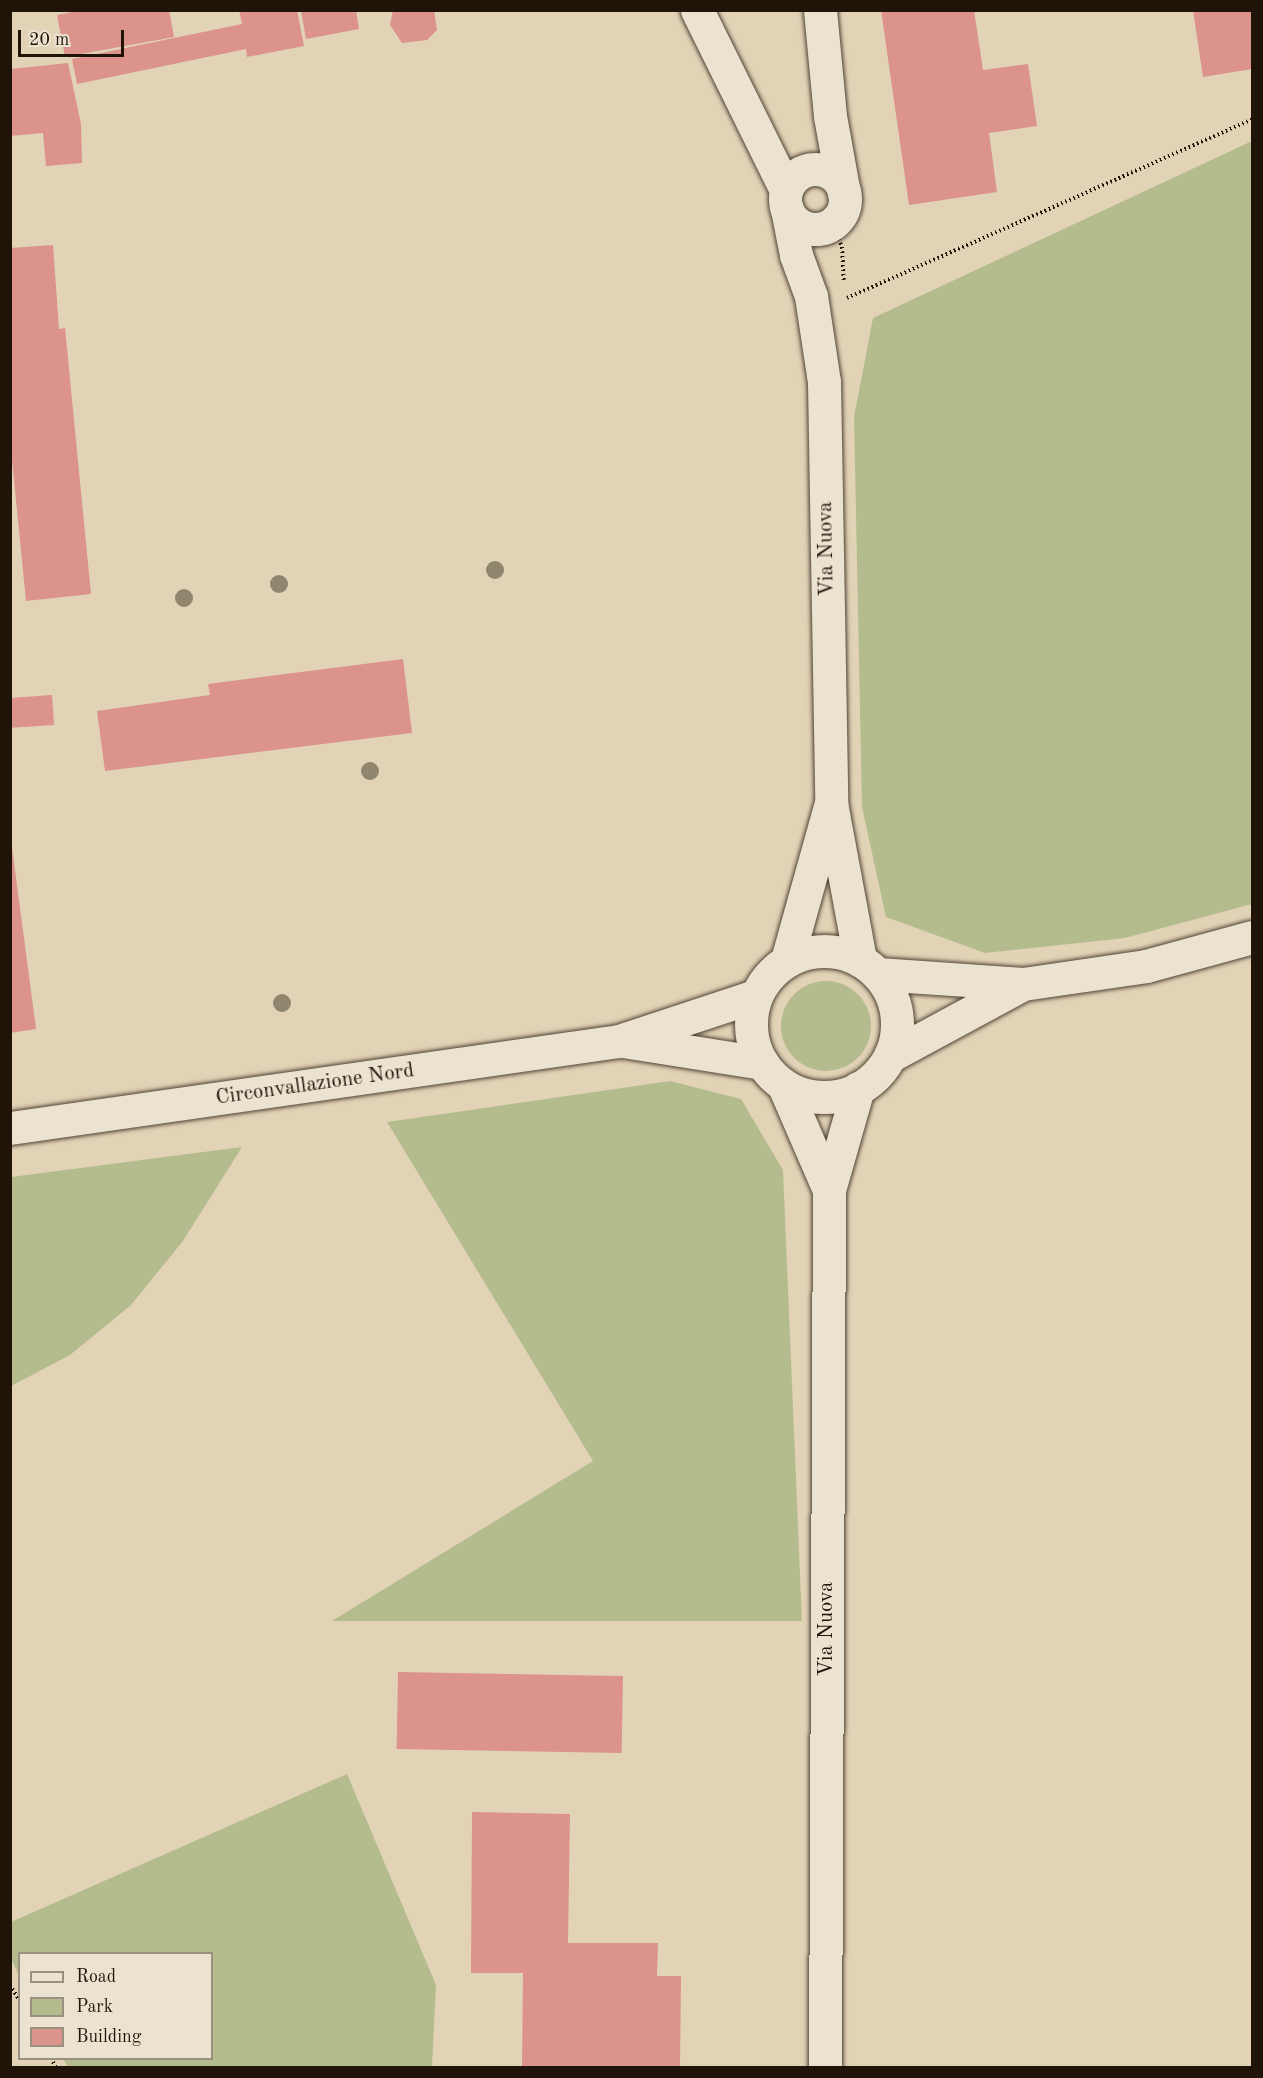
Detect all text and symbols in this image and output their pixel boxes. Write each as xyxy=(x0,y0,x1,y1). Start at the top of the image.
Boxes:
scale bar xyxy=(21,18,128,56)
text: 20 m xyxy=(29,31,69,49)
street label: Via Nuova xyxy=(814,501,840,597)
street label: Circonvallazione Nord xyxy=(214,1059,416,1111)
street label: Via Nuova xyxy=(814,1582,840,1676)
legend xyxy=(18,1952,213,2060)
text: Road xyxy=(76,1968,116,1986)
text: Park xyxy=(76,1998,113,2016)
text: Building xyxy=(76,2028,141,2046)

